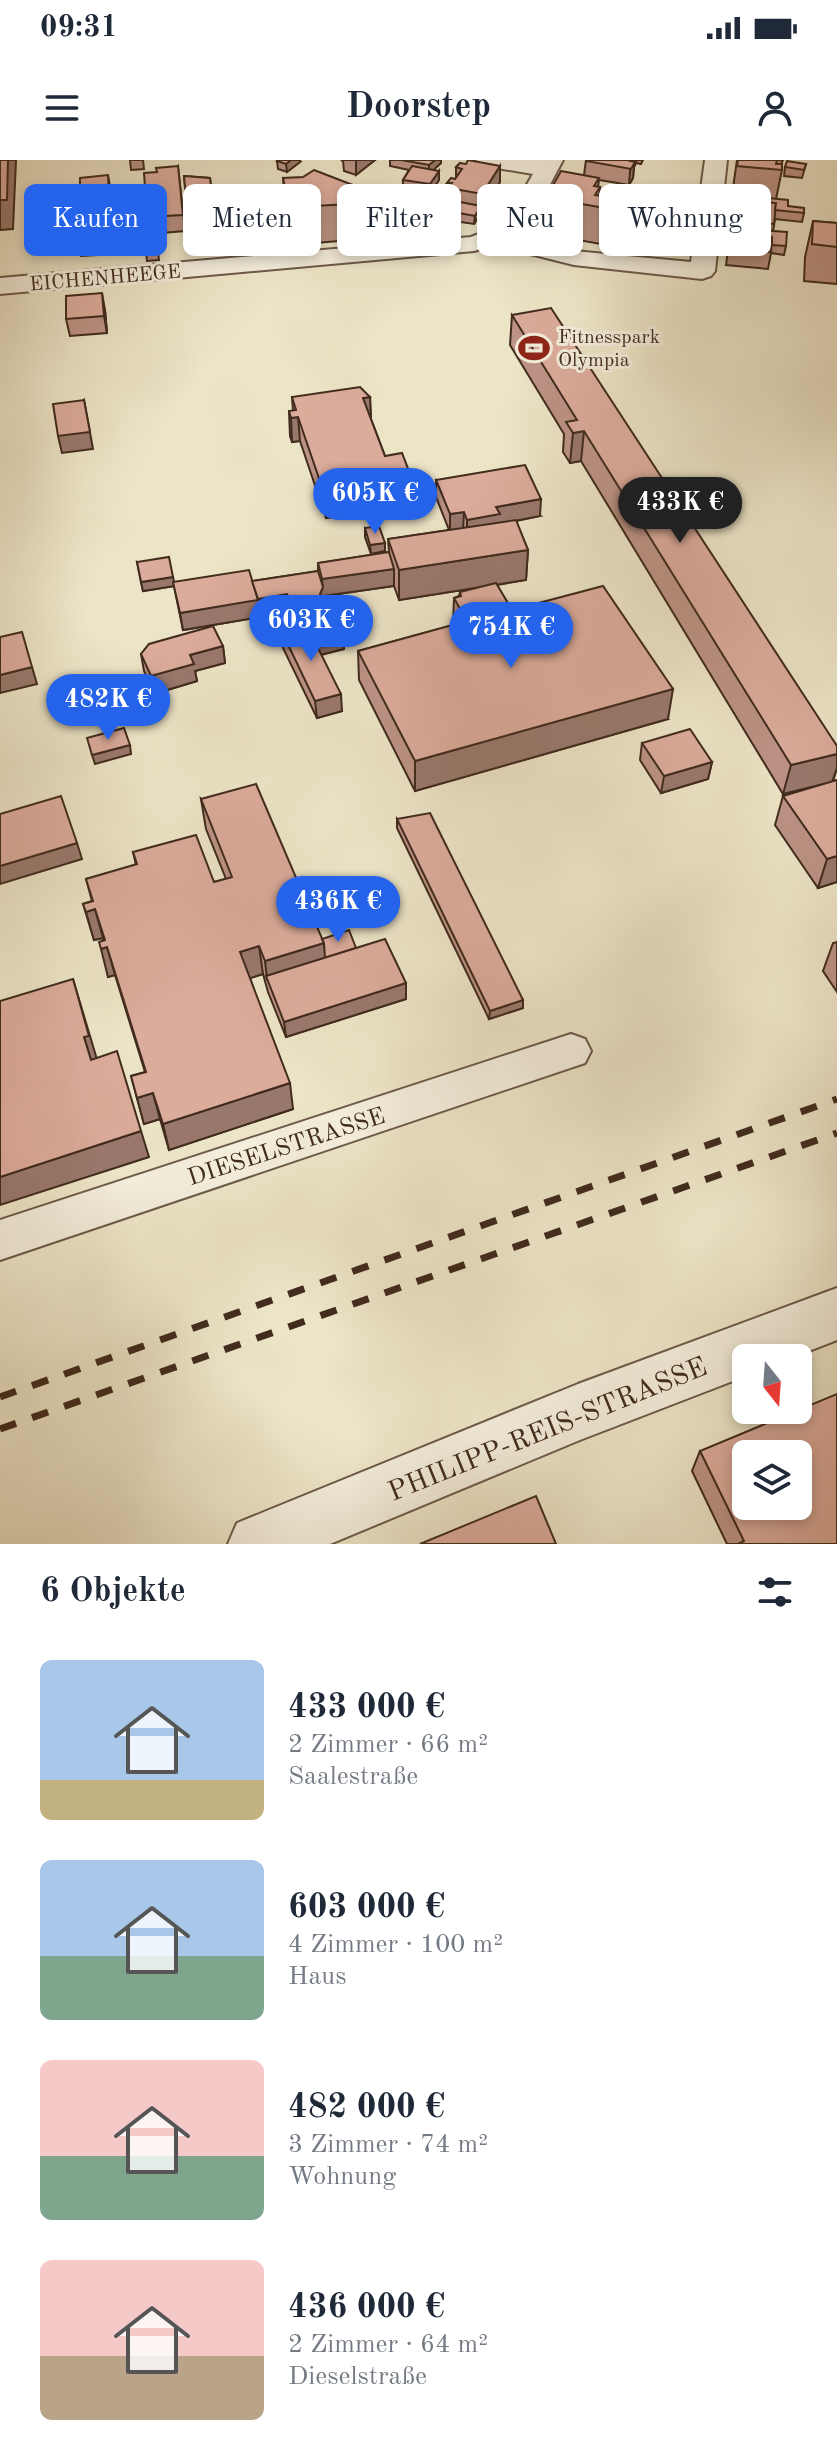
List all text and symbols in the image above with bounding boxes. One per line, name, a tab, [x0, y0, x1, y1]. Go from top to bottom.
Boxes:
text: 09:31	[40, 13, 118, 43]
icon: menu	[40, 86, 84, 130]
icon: person	[753, 86, 797, 130]
text: Doorstep	[346, 90, 491, 126]
chip: Kaufen	[24, 184, 167, 256]
chip: Mieten	[183, 184, 321, 256]
chip: Filter	[337, 184, 461, 256]
chip: Neu	[477, 184, 583, 256]
chip: Wohnung	[599, 184, 771, 256]
street label: EICHENHEEGE	[29, 262, 182, 296]
place label: Fitnesspark Olympia	[558, 328, 660, 371]
sports icon: Fitnesspark Olympia	[517, 331, 551, 365]
pin: 605K €	[310, 468, 440, 536]
pin: 433K €	[615, 477, 745, 545]
text: 605K €	[331, 481, 419, 507]
text: 433K €	[636, 490, 724, 516]
pin: 603K €	[246, 595, 376, 663]
pin: 754K €	[446, 602, 576, 670]
text: 603K €	[267, 608, 355, 634]
text: 754K €	[467, 615, 555, 641]
pin: 482K €	[43, 674, 173, 742]
text: 482K €	[64, 687, 152, 713]
pin: 436K €	[273, 876, 403, 944]
text: 436K €	[294, 889, 382, 915]
street label: DIESELSTRASSE	[185, 1105, 388, 1191]
north arrow	[732, 1344, 812, 1424]
map controls	[732, 1344, 812, 1520]
street label: PHILIPP-REIS-STRASSE	[385, 1354, 712, 1508]
button: layers	[732, 1440, 812, 1520]
icon: filters	[753, 1570, 797, 1614]
text: 6 Objekte	[40, 1575, 186, 1609]
text: 433 000 €	[288, 1691, 445, 1725]
icon: home	[104, 1692, 200, 1788]
text: 2 Zimmer · 66 m²	[288, 1732, 488, 1758]
text: Saalestraße	[288, 1764, 418, 1790]
text: 603 000 €	[288, 1891, 445, 1925]
icon: home	[104, 1892, 200, 1988]
text: 4 Zimmer · 100 m²	[288, 1932, 503, 1958]
text: Haus	[288, 1964, 347, 1990]
text: 482 000 €	[288, 2091, 445, 2125]
icon: home	[104, 2092, 200, 2188]
text: 3 Zimmer · 74 m²	[288, 2132, 488, 2158]
text: Wohnung	[288, 2164, 396, 2190]
text: 436 000 €	[288, 2291, 445, 2325]
icon: home	[104, 2292, 200, 2388]
text: 2 Zimmer · 64 m²	[288, 2332, 488, 2358]
text: Dieselstraße	[288, 2364, 427, 2390]

